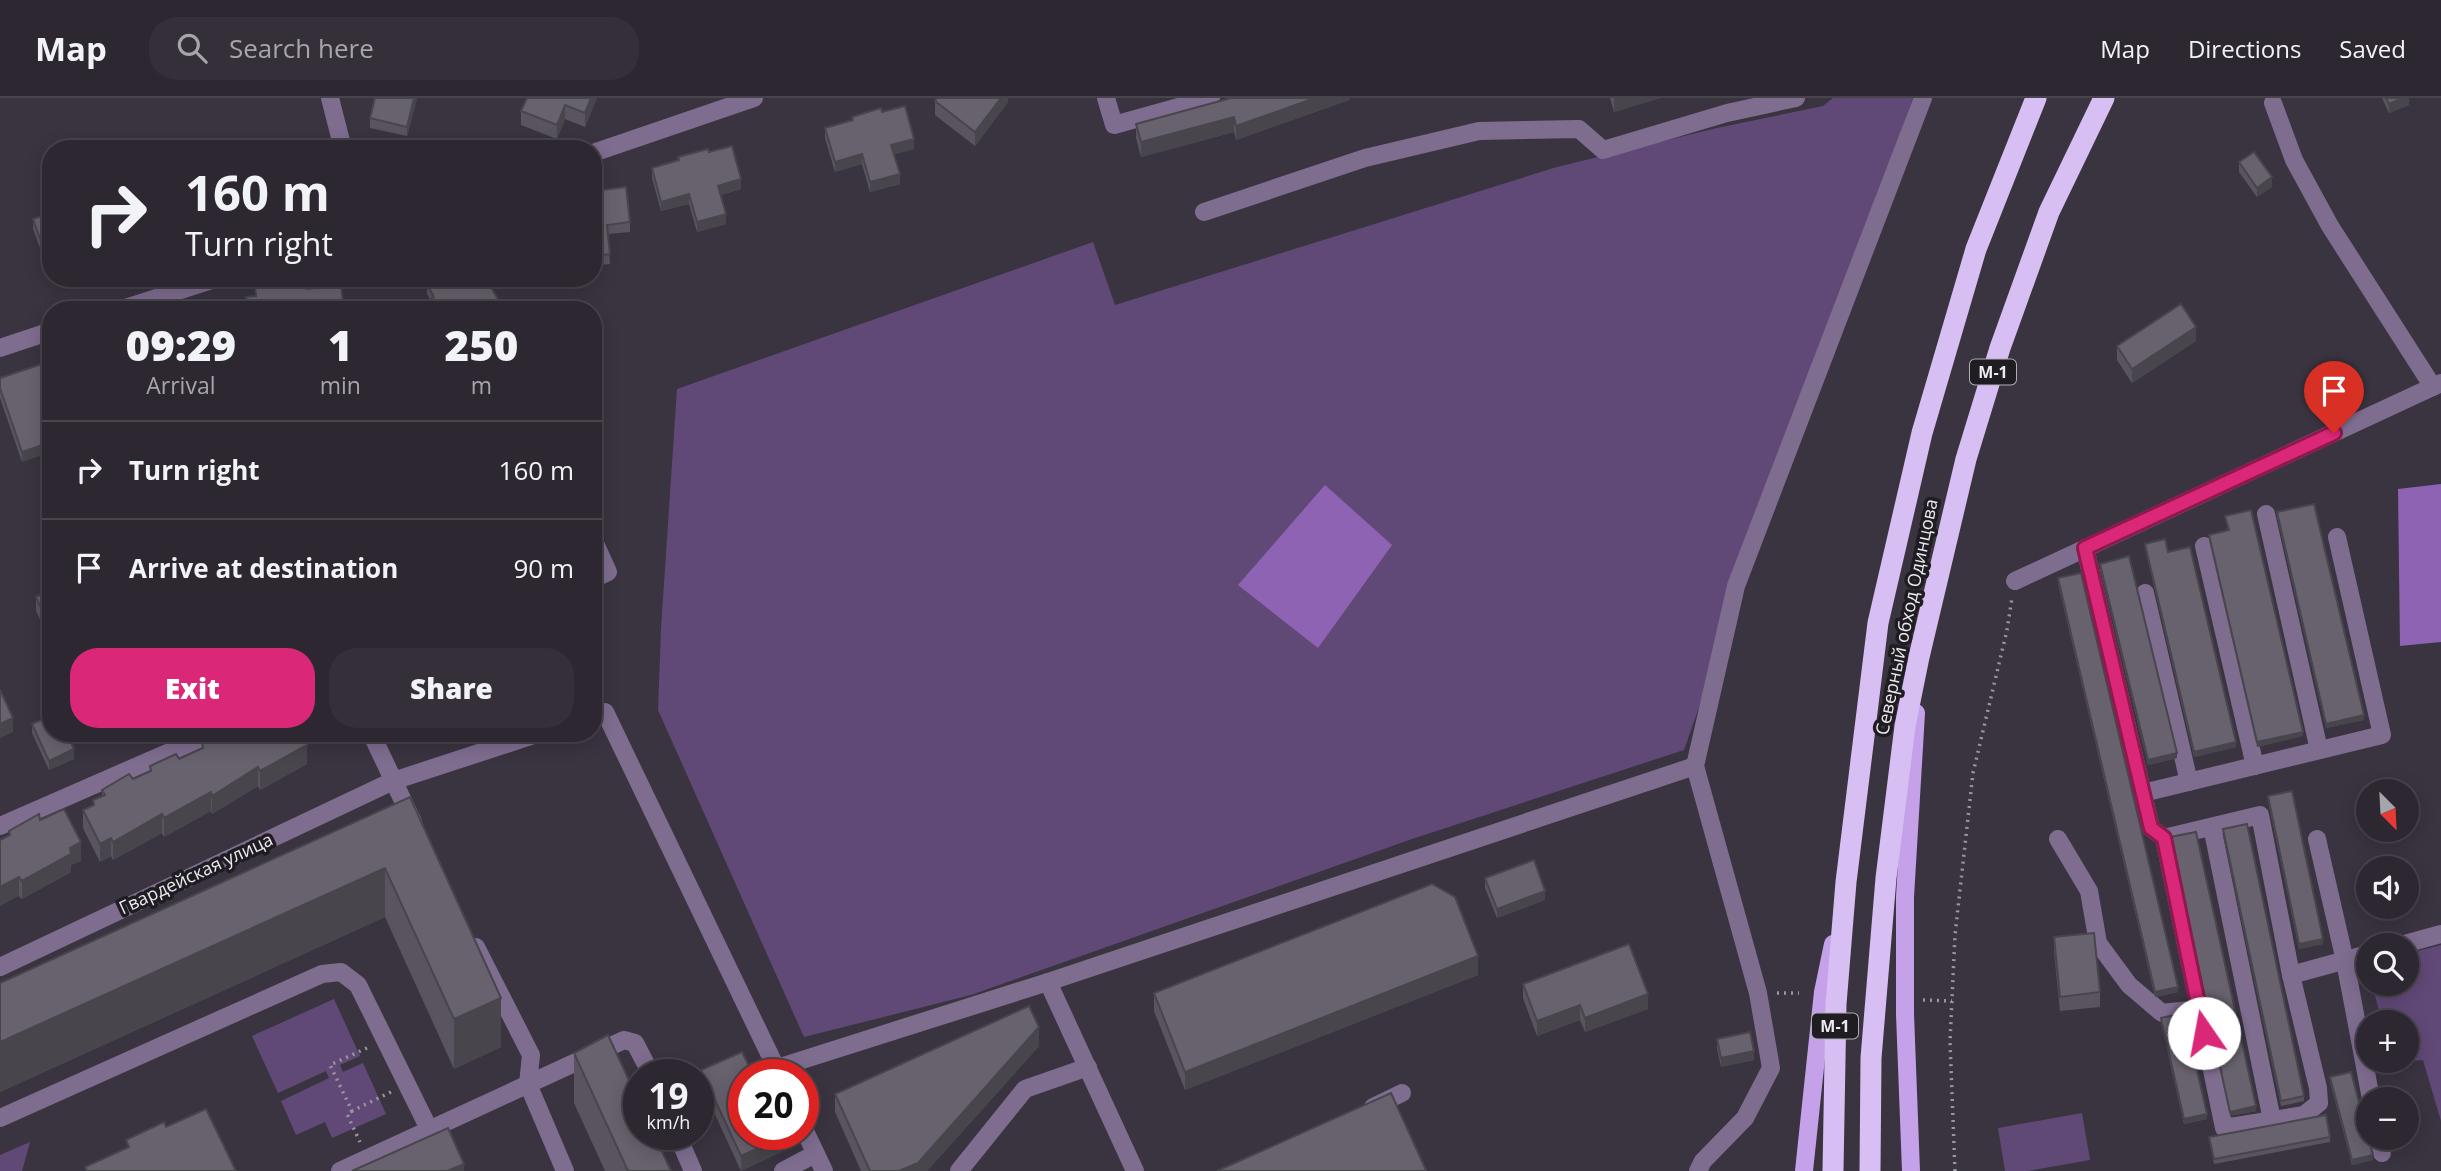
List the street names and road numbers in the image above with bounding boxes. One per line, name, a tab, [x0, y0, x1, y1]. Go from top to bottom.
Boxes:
road number: М-1	[1970, 360, 2016, 384]
street label: Северный обход Одинцова	[1869, 497, 1943, 737]
street label: Гвардейская улица	[115, 827, 276, 919]
road number: М-1	[1812, 1014, 1858, 1038]

